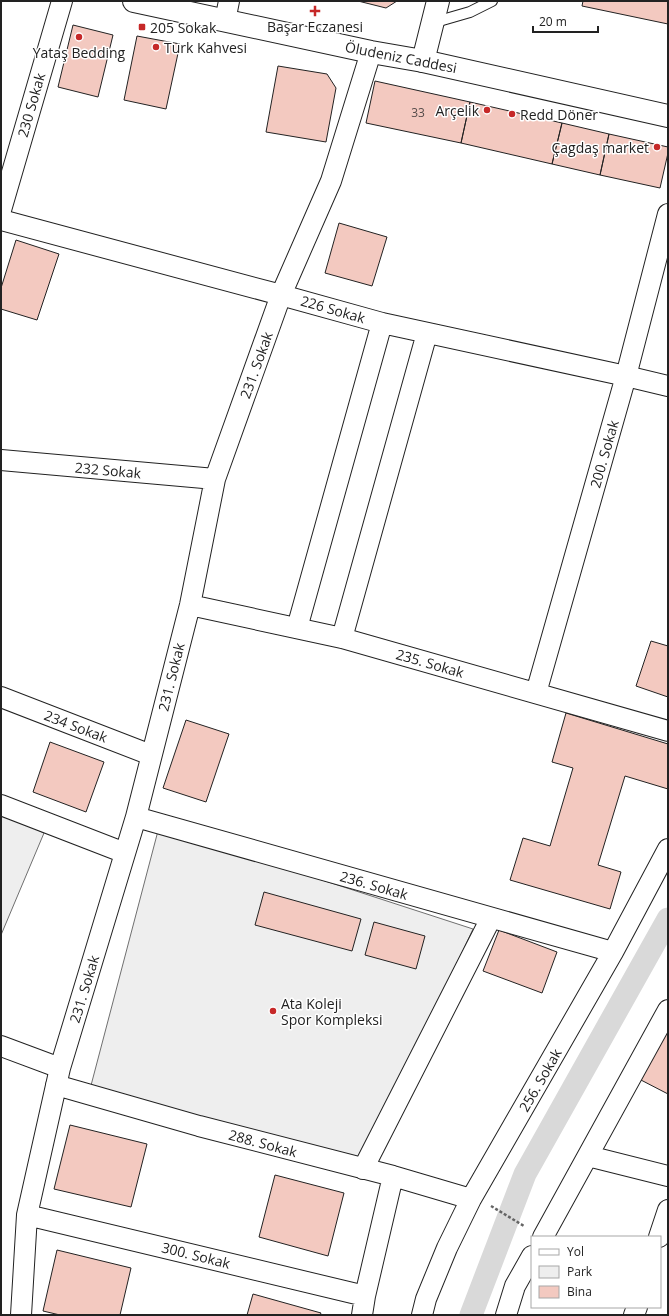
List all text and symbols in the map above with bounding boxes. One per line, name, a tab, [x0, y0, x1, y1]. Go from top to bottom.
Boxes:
marker: Başar Eczanesi	[310, 6, 320, 16]
scale bar	[533, 8, 598, 34]
text: 20 m	[539, 13, 567, 30]
place label: Başar Eczanesi	[267, 17, 363, 36]
place label: 205 Sokak	[150, 18, 217, 37]
marker: 205 Sokak	[137, 22, 147, 32]
marker: Yataş Bedding	[74, 32, 84, 42]
street label: Öludeniz Caddesi	[343, 37, 459, 77]
place label: Turk Kahvesi	[164, 38, 247, 57]
marker: Turk Kahvesi	[151, 42, 161, 52]
place label: Yataş Bedding	[33, 43, 126, 62]
street label: 230 Sokak	[13, 70, 49, 139]
place label: Arçelik	[435, 101, 480, 120]
house number: 33	[411, 104, 425, 121]
marker: Arçelik	[482, 105, 492, 115]
place label: Redd Döner	[520, 105, 598, 124]
marker: Redd Döner	[507, 109, 517, 119]
place label: Çagdaş market	[551, 138, 649, 157]
marker: Çagdaş market	[652, 142, 662, 152]
street label: 226 Sokak	[299, 291, 368, 327]
street label: 231. Sokak	[235, 328, 277, 401]
street label: 200. Sokak	[585, 417, 623, 490]
street label: 232 Sokak	[74, 458, 142, 482]
street label: 231. Sokak	[153, 640, 189, 713]
street label: 235. Sokak	[394, 644, 467, 682]
street label: 234 Sokak	[42, 705, 111, 747]
street label: 236. Sokak	[338, 866, 411, 904]
street label: 231. Sokak	[65, 952, 103, 1025]
place label: Ata Koleji Spor Kompleksi	[281, 994, 383, 1029]
marker: Ata Koleji Spor Kompleksi	[268, 1006, 278, 1016]
street label: 256. Sokak	[514, 1044, 566, 1115]
street label: 288. Sokak	[227, 1125, 300, 1161]
legend	[531, 1236, 661, 1308]
street label: 300. Sokak	[160, 1237, 233, 1273]
text: Yol	[567, 1243, 584, 1260]
text: Park	[567, 1263, 593, 1280]
text: Bina	[567, 1283, 592, 1300]

